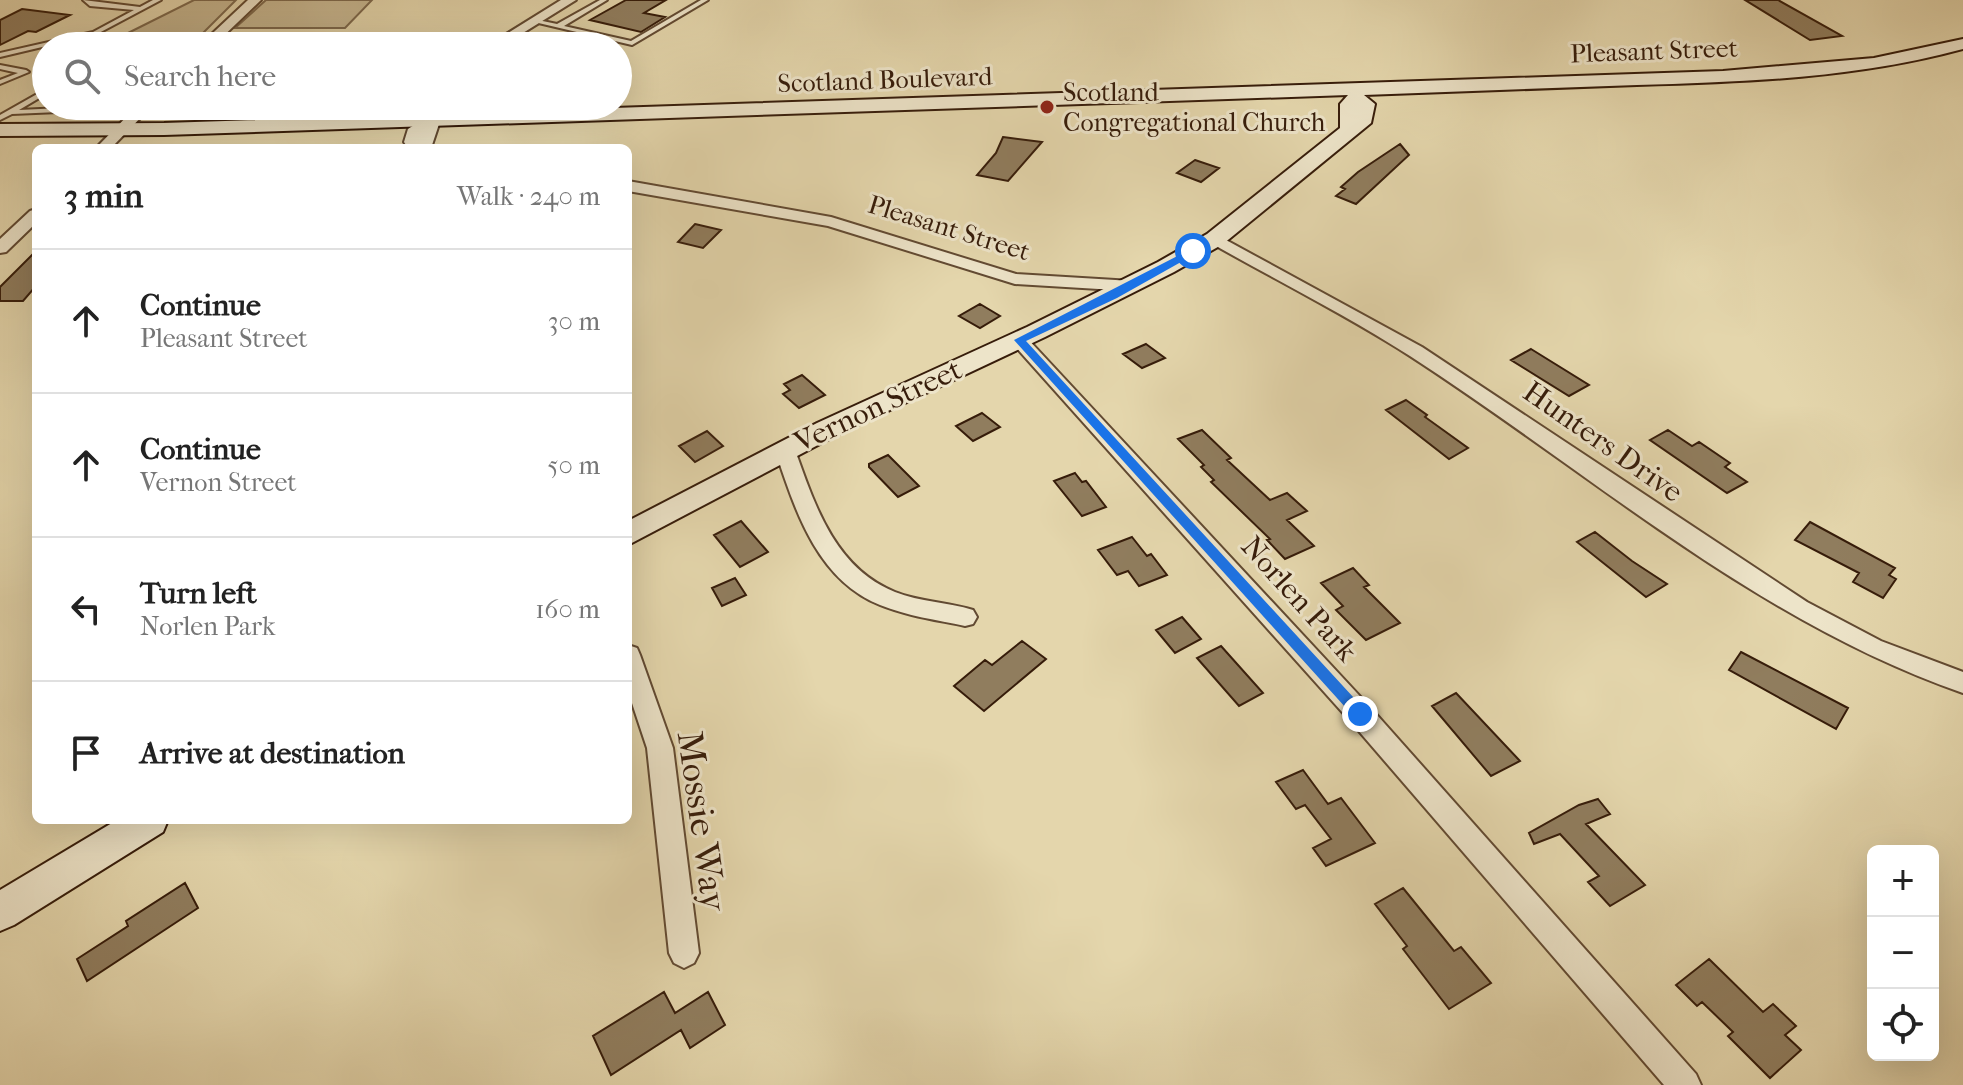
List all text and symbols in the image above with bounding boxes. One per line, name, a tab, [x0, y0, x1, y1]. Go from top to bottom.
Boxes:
search box	[32, 32, 632, 120]
street label: Pleasant Street	[1570, 33, 1739, 69]
icon: search	[60, 54, 104, 98]
text: Search here	[124, 59, 276, 94]
street label: Scotland Boulevard	[777, 61, 994, 99]
place label: Scotland Congregational Church	[1063, 77, 1326, 138]
marker: Scotland Congregational Church	[1038, 98, 1056, 116]
text: 3 min	[64, 176, 143, 216]
text: Walk · 240 m	[457, 181, 600, 212]
street label: Pleasant Street	[864, 189, 1034, 268]
route start	[1175, 233, 1211, 269]
text: Continue	[140, 288, 261, 323]
icon: ahead	[64, 299, 108, 343]
text: 30 m	[548, 306, 600, 337]
text: Pleasant Street	[140, 323, 308, 354]
street label: Vernon Street	[788, 352, 968, 460]
street label: Hunters Drive	[1516, 374, 1690, 510]
text: Continue	[140, 432, 261, 467]
icon: ahead	[64, 443, 108, 487]
text: 50 m	[547, 450, 600, 481]
text: Vernon Street	[140, 467, 297, 498]
street label: Norlen Park	[1234, 529, 1365, 669]
text: Turn left	[140, 576, 257, 611]
icon: left	[64, 587, 108, 631]
text: 160 m	[535, 594, 600, 625]
text: Norlen Park	[140, 611, 275, 642]
route end	[1342, 696, 1378, 732]
street label: Mossie Way	[669, 728, 736, 916]
icon: arrive	[64, 731, 108, 775]
text: Arrive at destination	[140, 736, 405, 771]
map controls	[1867, 845, 1939, 1061]
button: +	[1867, 845, 1939, 917]
button: −	[1867, 917, 1939, 989]
button: locate	[1867, 989, 1939, 1061]

